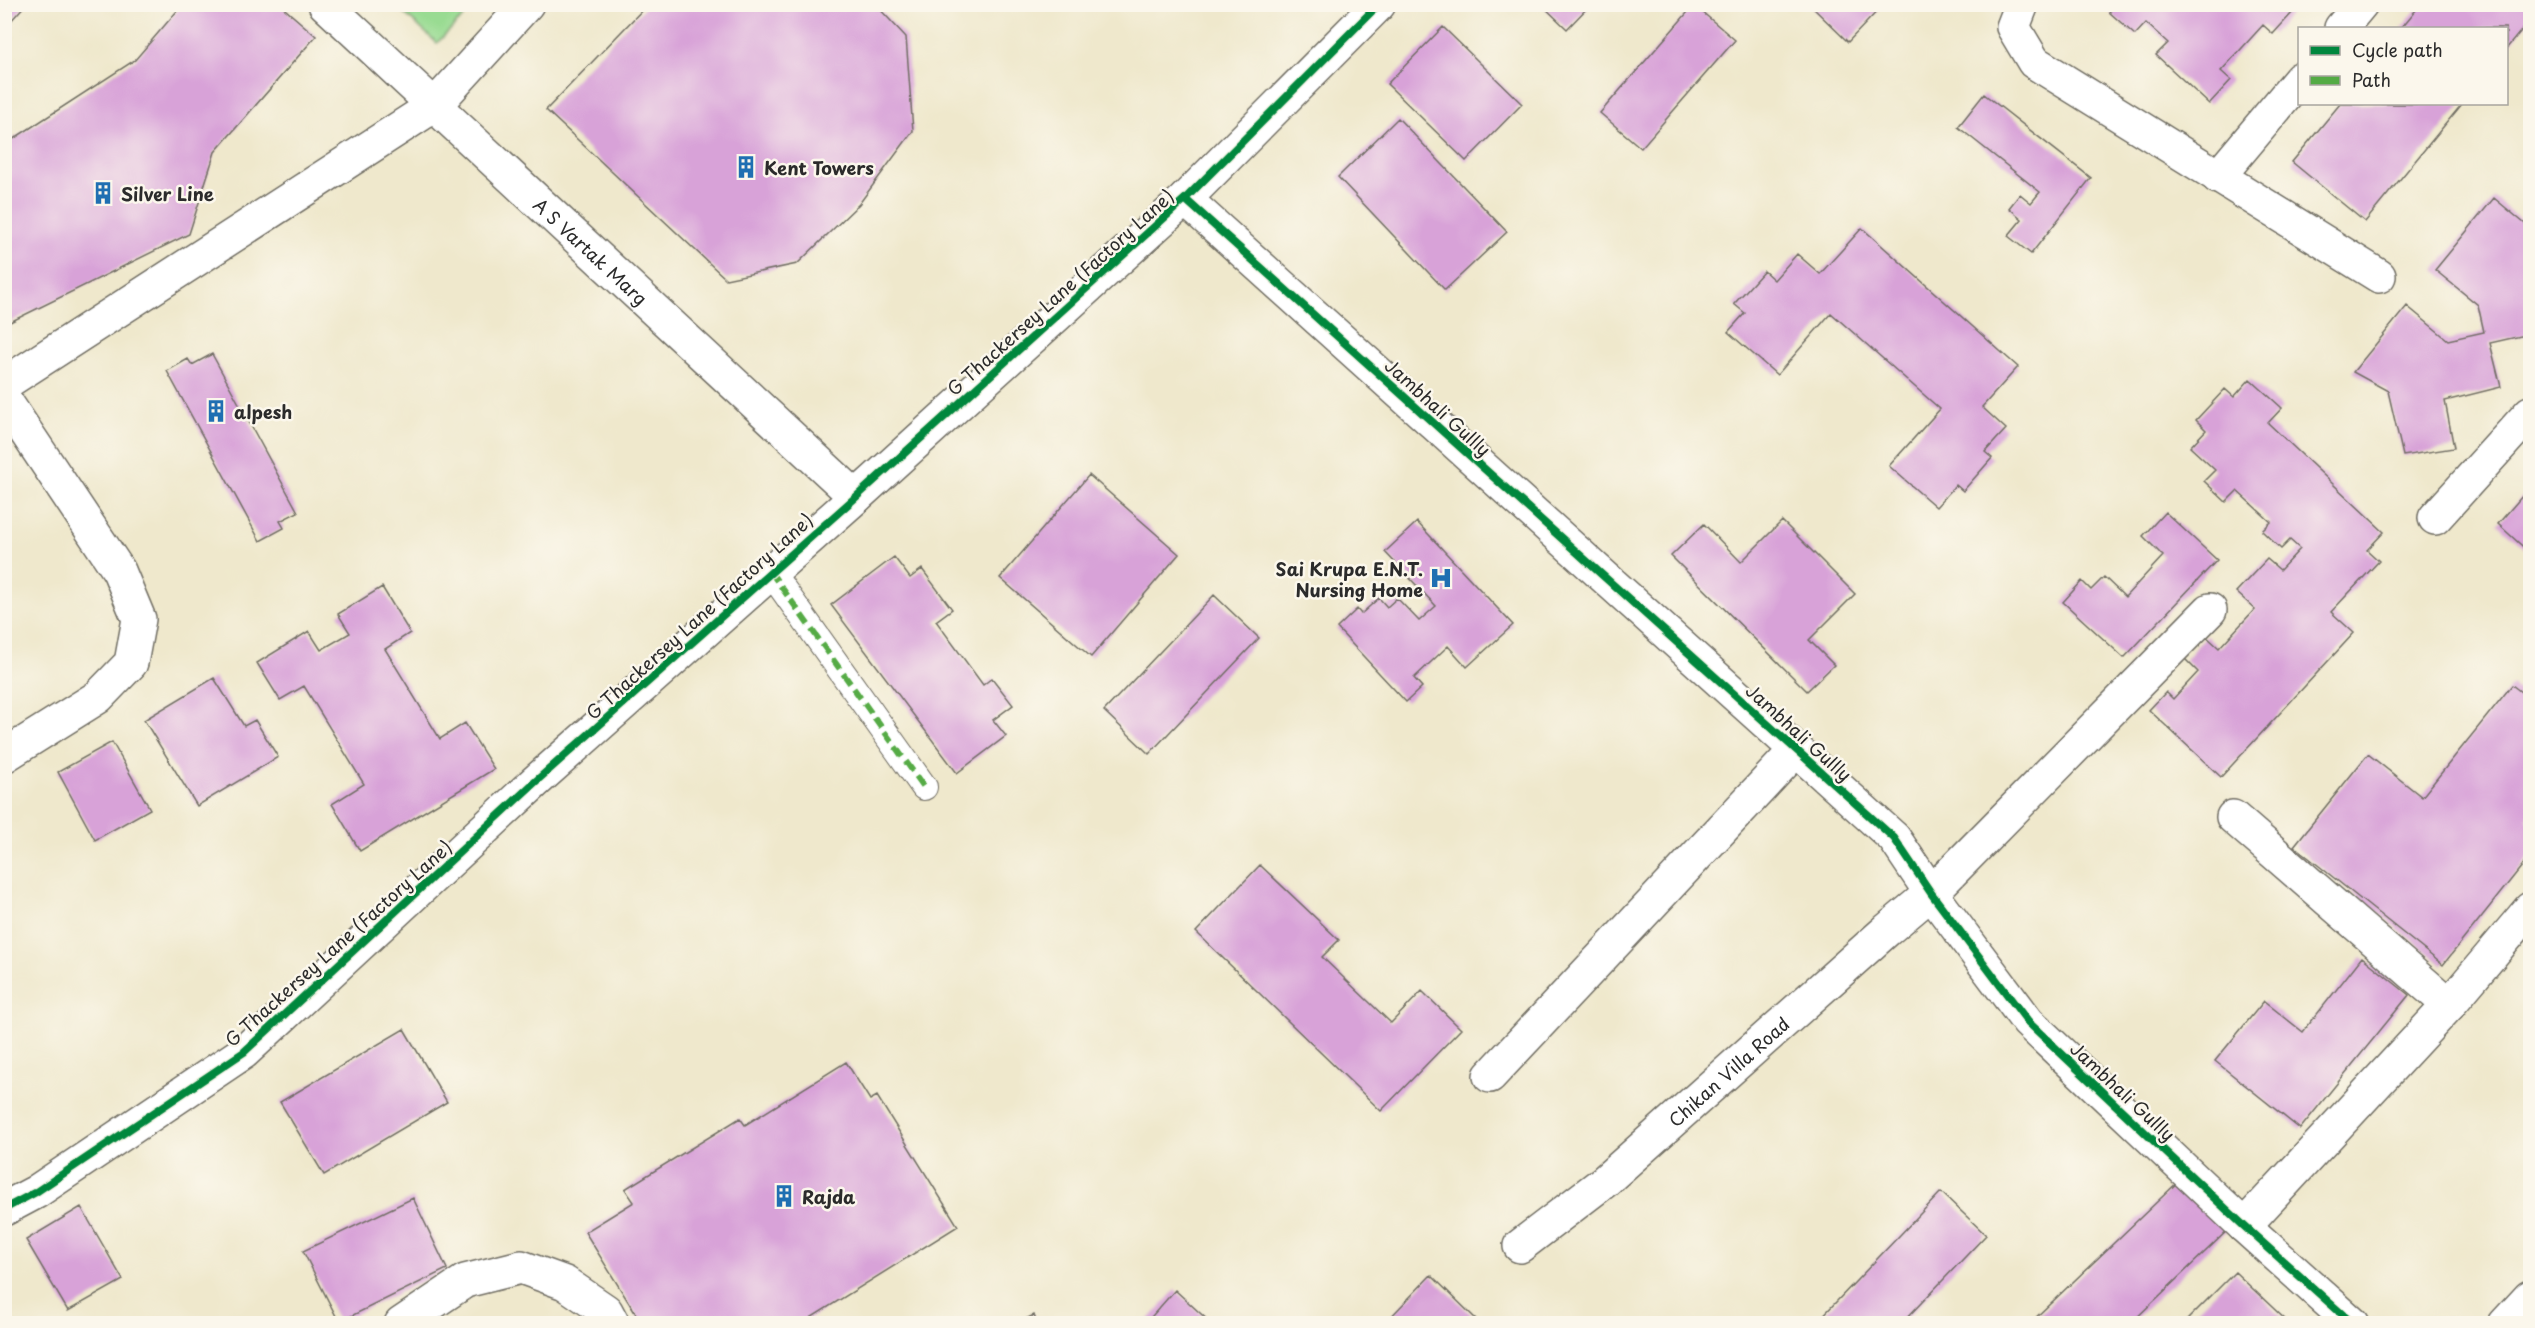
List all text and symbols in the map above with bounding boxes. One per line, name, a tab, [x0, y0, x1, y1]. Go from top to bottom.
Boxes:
legend	[2298, 27, 2508, 105]
text: Cycle path	[2352, 36, 2443, 63]
text: Path	[2352, 66, 2391, 93]
building icon: Kent Towers	[733, 154, 759, 180]
place label: Kent Towers	[764, 154, 874, 181]
building icon: Silver Line	[90, 180, 116, 206]
place label: Silver Line	[121, 180, 214, 207]
street label: G Thackersey Lane (Factory Lane)	[940, 182, 1180, 402]
street label: A S Vartak Marg	[528, 191, 654, 311]
street label: Jambhali Gullly	[1379, 352, 1497, 462]
building icon: alpesh	[203, 398, 229, 424]
place label: alpesh	[234, 398, 292, 425]
street label: G Thackersey Lane (Factory Lane)	[579, 506, 819, 726]
place label: Sai Krupa E.N.T. Nursing Home	[1276, 555, 1423, 603]
hospital icon: Sai Krupa E.N.T. Nursing Home	[1428, 565, 1454, 591]
street label: Jambhali Gullly	[1740, 677, 1858, 787]
street label: G Thackersey Lane (Factory Lane)	[218, 833, 458, 1053]
street label: Chikan Villa Road	[1662, 1010, 1795, 1133]
street label: Jambhali Gullly	[2064, 1035, 2182, 1147]
building icon: Rajda	[771, 1183, 797, 1209]
place label: Rajda	[802, 1183, 856, 1210]

